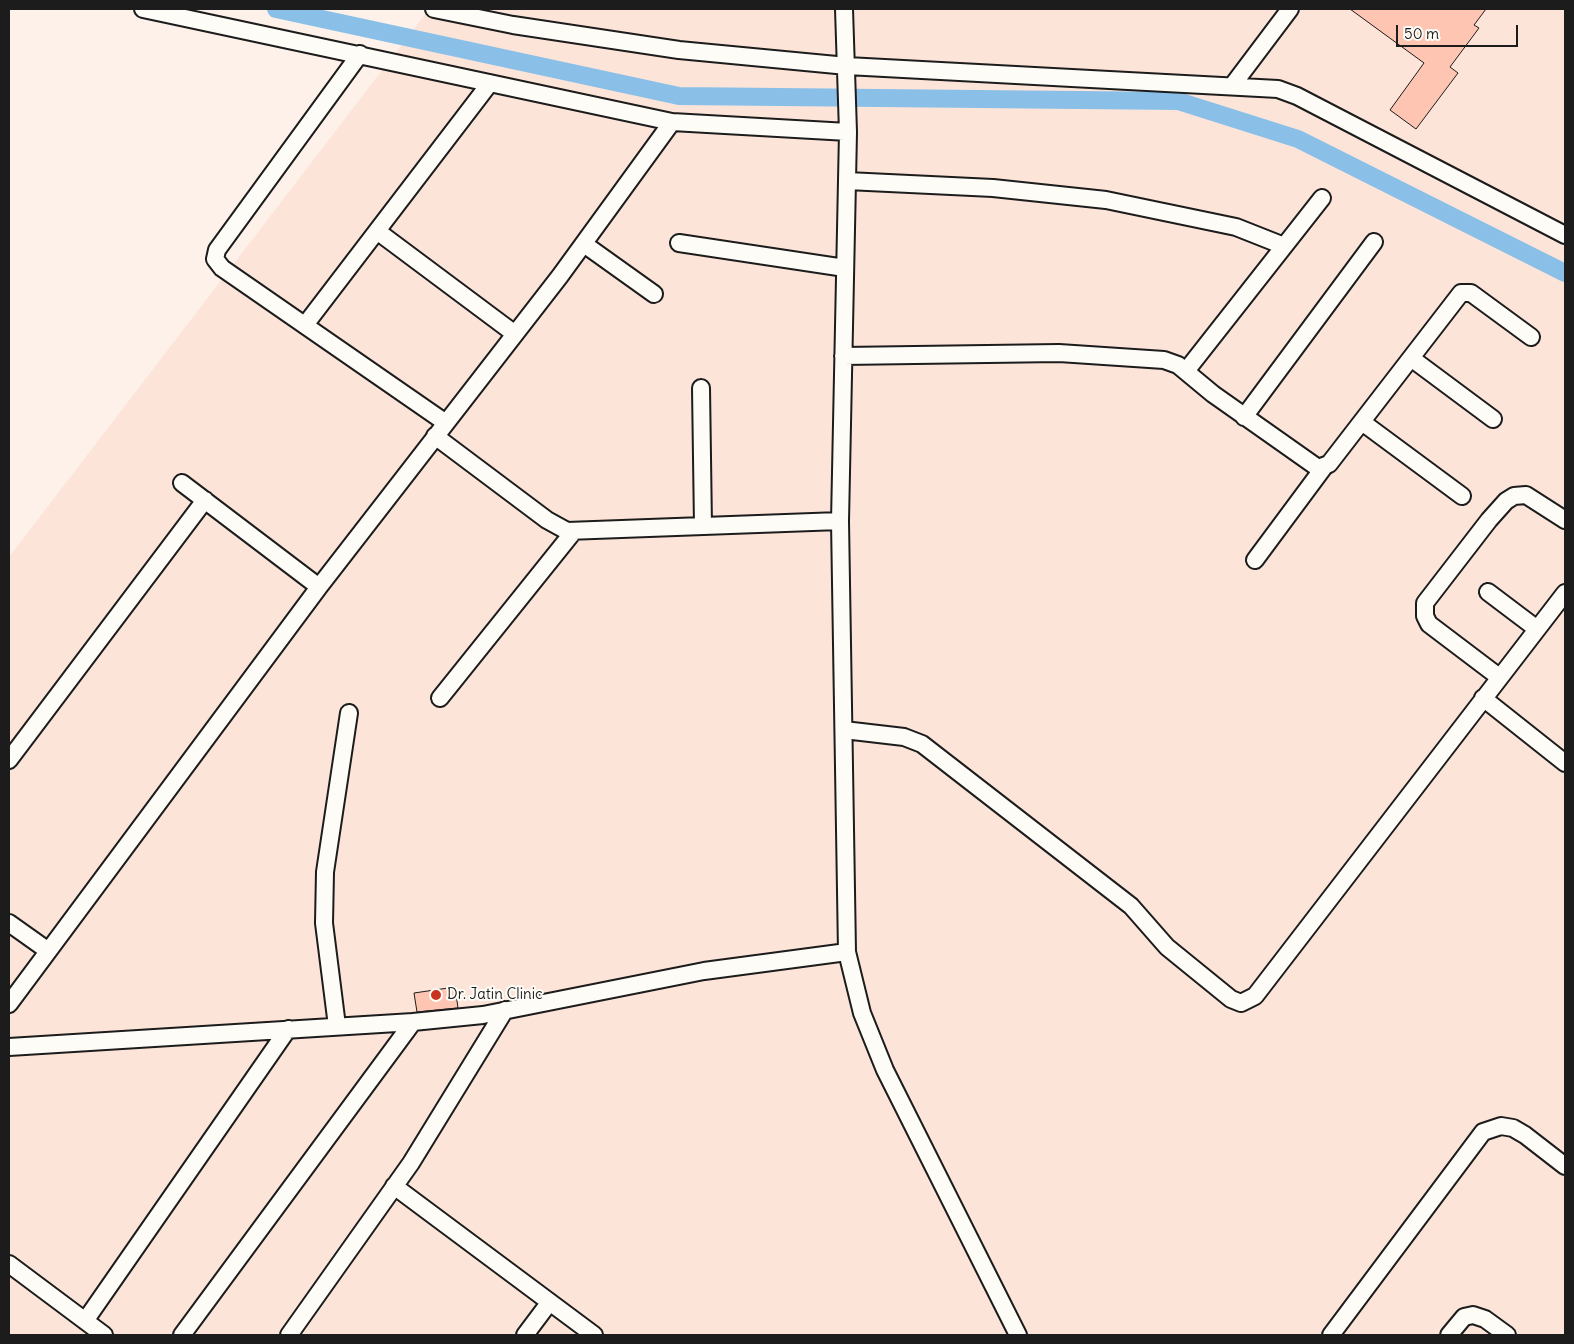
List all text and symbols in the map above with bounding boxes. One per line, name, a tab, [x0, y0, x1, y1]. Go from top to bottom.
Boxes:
scale bar	[1399, 15, 1522, 47]
text: 50 m	[1404, 24, 1439, 43]
place label: Dr. Jatin Clinic	[447, 986, 543, 1004]
marker: Dr. Jatin Clinic	[429, 988, 443, 1002]

